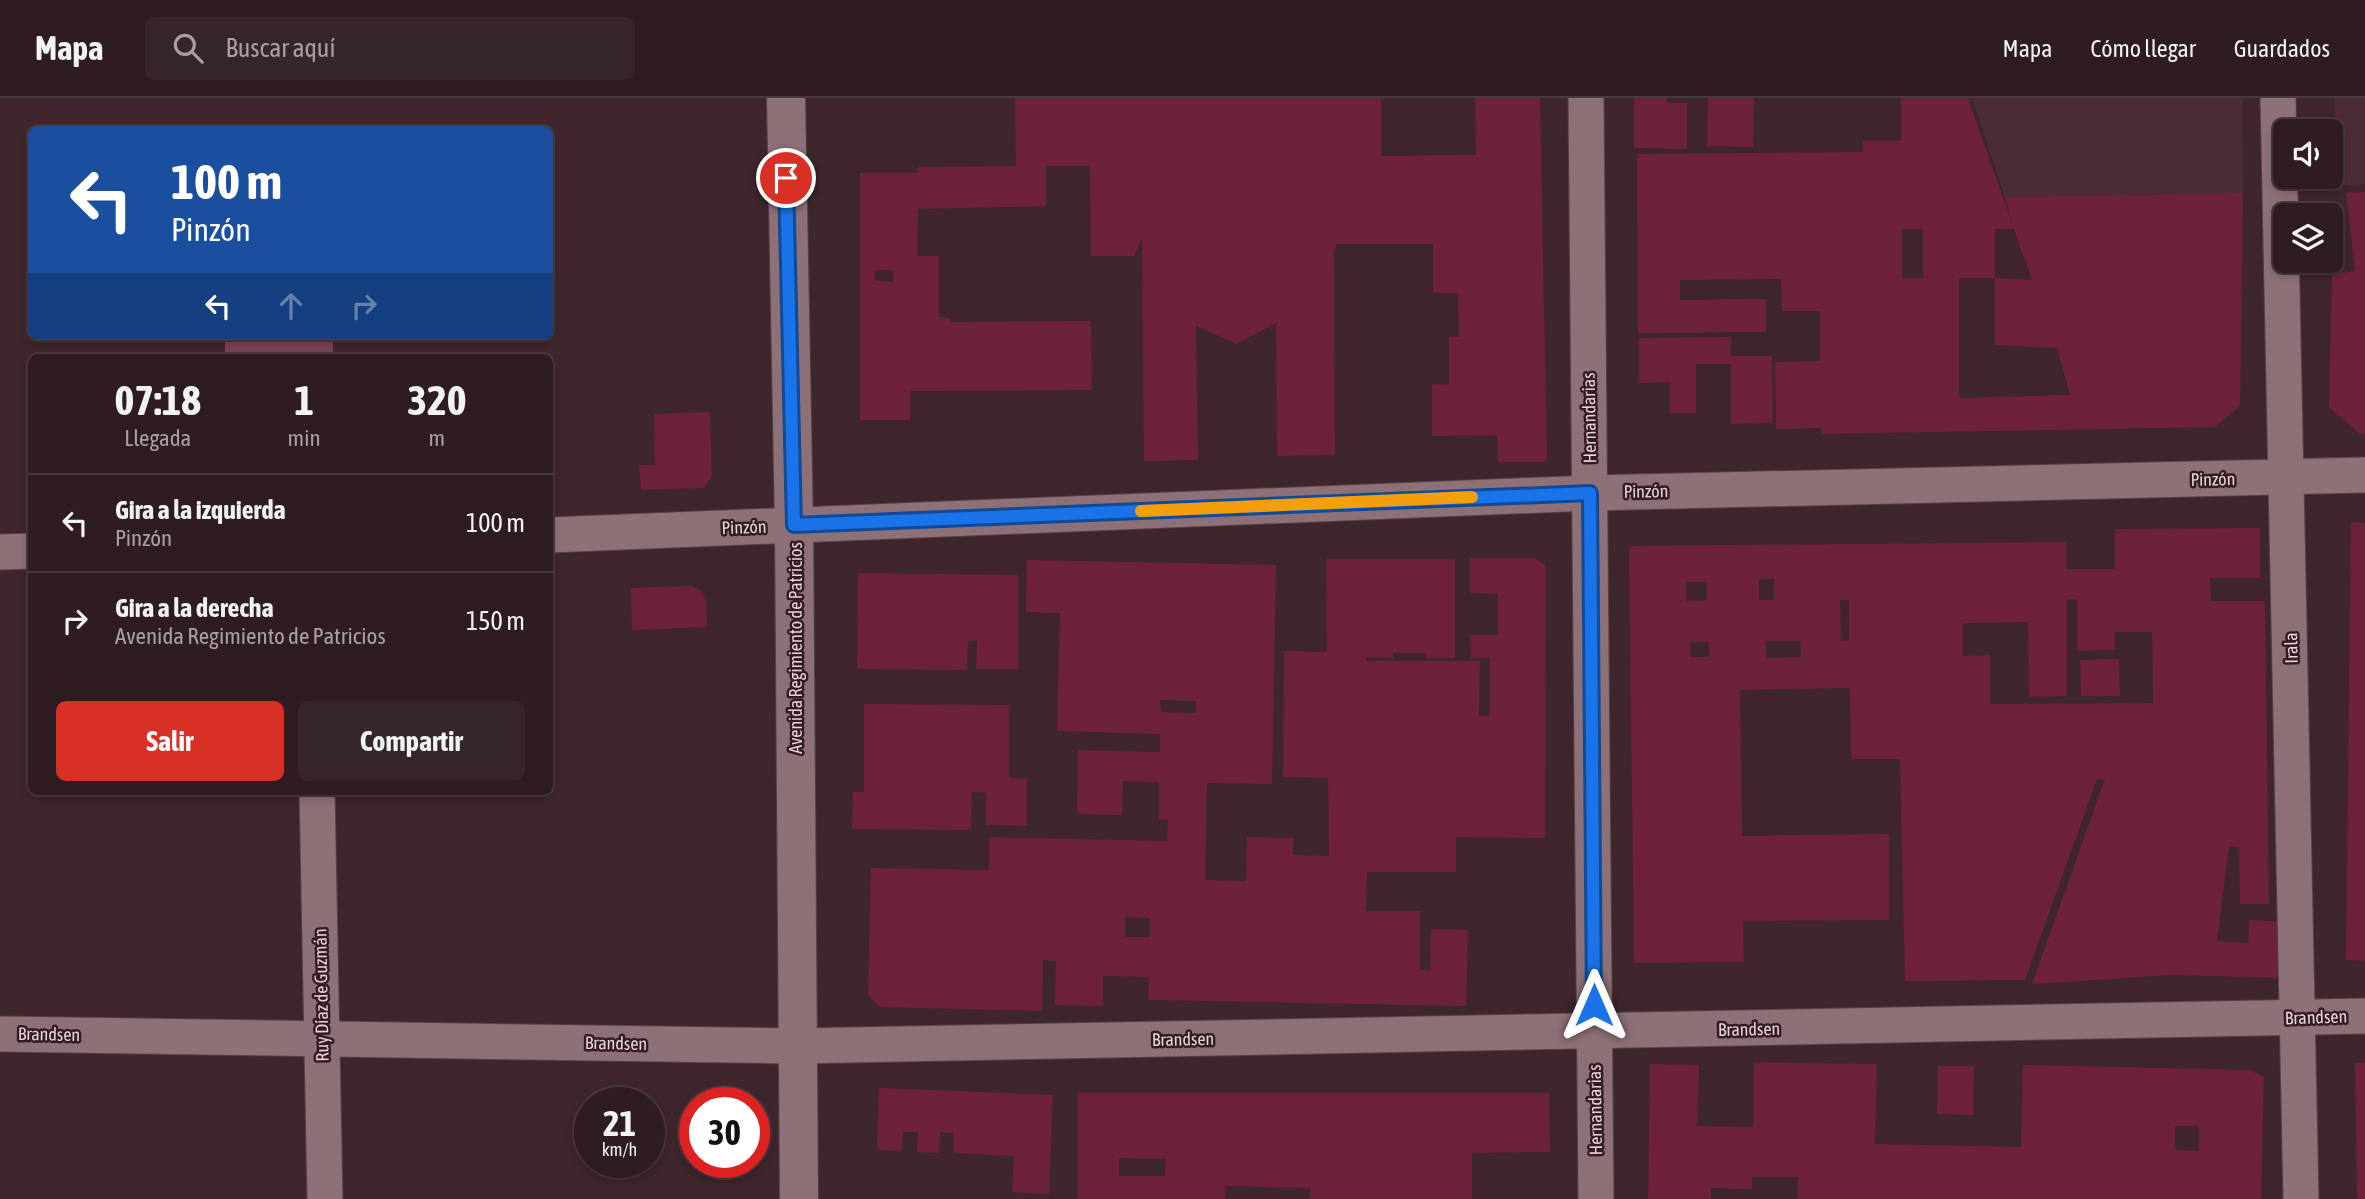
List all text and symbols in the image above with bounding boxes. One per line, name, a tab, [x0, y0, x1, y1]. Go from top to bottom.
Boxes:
search box	[145, 17, 635, 80]
text: Mapa	[35, 29, 103, 67]
icon: search	[169, 29, 207, 67]
text: Buscar aquí	[225, 33, 335, 63]
text: Mapa	[2003, 35, 2052, 62]
text: Cómo llegar	[2090, 35, 2196, 62]
text: Guardados	[2234, 35, 2330, 62]
map controls	[2273, 119, 2343, 273]
button: sound	[2273, 119, 2343, 189]
pin	[756, 148, 816, 208]
text: 100 m	[171, 153, 282, 209]
icon: left	[56, 154, 147, 245]
icon: arrive	[767, 159, 805, 197]
button: layers	[2273, 203, 2343, 273]
text: Pinzón	[171, 211, 251, 248]
icon: left	[199, 287, 237, 325]
icon: ahead	[272, 287, 310, 325]
icon: right	[345, 287, 383, 325]
street label: Hernandarias	[1578, 372, 1600, 464]
text: 07:18	[115, 376, 201, 424]
text: 1	[294, 376, 314, 424]
text: 320	[407, 376, 466, 424]
text: Llegada	[124, 425, 191, 451]
text: min	[288, 425, 321, 451]
text: m	[429, 425, 445, 451]
street label: Pinzón	[2190, 468, 2236, 490]
street label: Pinzón	[1623, 480, 1669, 502]
text: Gira a la izquierda	[115, 495, 286, 525]
icon: left	[56, 504, 94, 542]
text: 100 m	[466, 508, 525, 538]
street label: Pinzón	[721, 516, 767, 538]
text: Pinzón	[115, 525, 172, 551]
street label: Avenida Regimiento de Patricios	[785, 542, 806, 754]
text: Gira a la derecha	[115, 593, 274, 623]
icon: right	[56, 602, 94, 640]
text: 150 m	[466, 606, 525, 636]
text: Avenida Regimiento de Patricios	[115, 623, 386, 649]
street label: Irala	[2280, 632, 2302, 664]
button: Salir	[56, 701, 284, 781]
button: Compartir	[298, 701, 525, 781]
street label: Ruy Díaz de Guzmán	[309, 928, 333, 1062]
position arrow	[1557, 968, 1631, 1042]
street label: Brandsen	[2284, 1005, 2348, 1029]
street label: Brandsen	[1718, 1018, 1780, 1040]
street label: Brandsen	[18, 1023, 80, 1045]
street label: Brandsen	[1152, 1028, 1214, 1050]
street label: Brandsen	[585, 1032, 647, 1054]
street label: Hernandarias	[1584, 1064, 1606, 1156]
speed limit sign: 30	[679, 1087, 770, 1178]
text: 21	[603, 1103, 636, 1143]
text: km/h	[602, 1139, 637, 1160]

